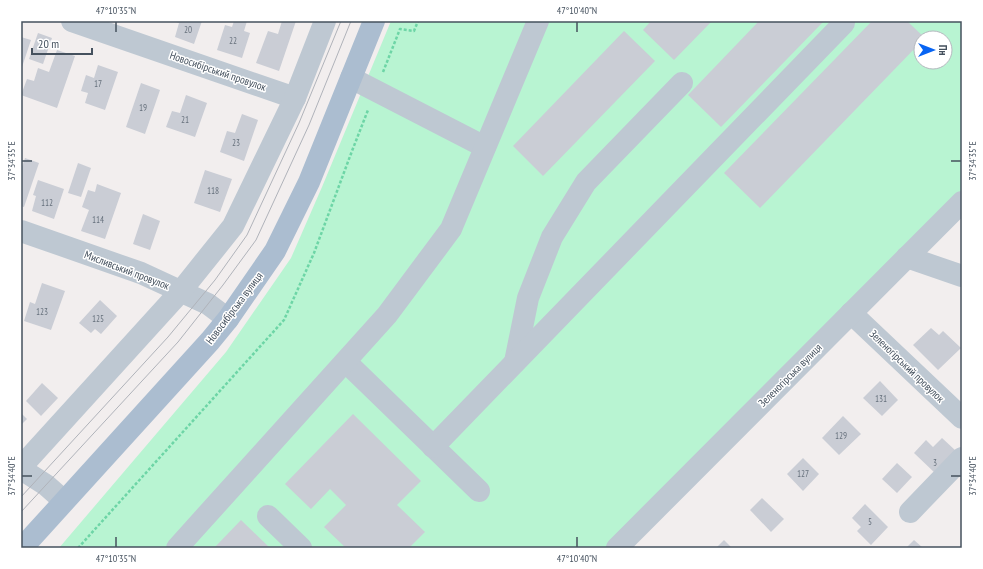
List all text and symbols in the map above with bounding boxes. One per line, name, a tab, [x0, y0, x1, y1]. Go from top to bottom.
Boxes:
text: 47°10'35"N	[96, 4, 136, 17]
text: 47°10'40"N	[557, 4, 597, 17]
house number: 20	[184, 24, 192, 35]
scale bar	[32, 30, 92, 56]
north arrow	[913, 30, 953, 70]
house number: 22	[229, 35, 237, 46]
text: 20 m	[38, 36, 59, 51]
text: Пн	[936, 45, 950, 55]
street label: Новосибірський провулок	[168, 48, 269, 94]
house number: 17	[94, 78, 102, 89]
house number: 19	[139, 102, 147, 113]
house number: 21	[181, 114, 189, 125]
house number: 23	[232, 137, 240, 148]
text: 37°34'35"E	[5, 141, 18, 181]
text: 37°34'35"E	[966, 141, 979, 181]
house number: 118	[207, 185, 219, 196]
house number: 112	[41, 197, 53, 208]
house number: 114	[92, 214, 104, 225]
street label: Мисливський провулок	[83, 247, 172, 293]
street label: Новосибірська вулиця	[202, 269, 266, 347]
house number: 123	[36, 306, 48, 317]
house number: 125	[92, 313, 104, 324]
street label: Зеленогірський провулок	[867, 327, 948, 406]
street label: Зеленогірська вулиця	[755, 340, 825, 410]
house number: 131	[875, 393, 887, 404]
house number: 129	[835, 430, 847, 441]
text: 37°34'40"E	[5, 456, 18, 496]
text: 37°34'40"E	[966, 456, 979, 496]
house number: 3	[933, 457, 937, 468]
house number: 127	[797, 468, 809, 479]
house number: 5	[868, 516, 872, 527]
text: 47°10'35"N	[96, 552, 136, 565]
text: 47°10'40"N	[557, 552, 597, 565]

